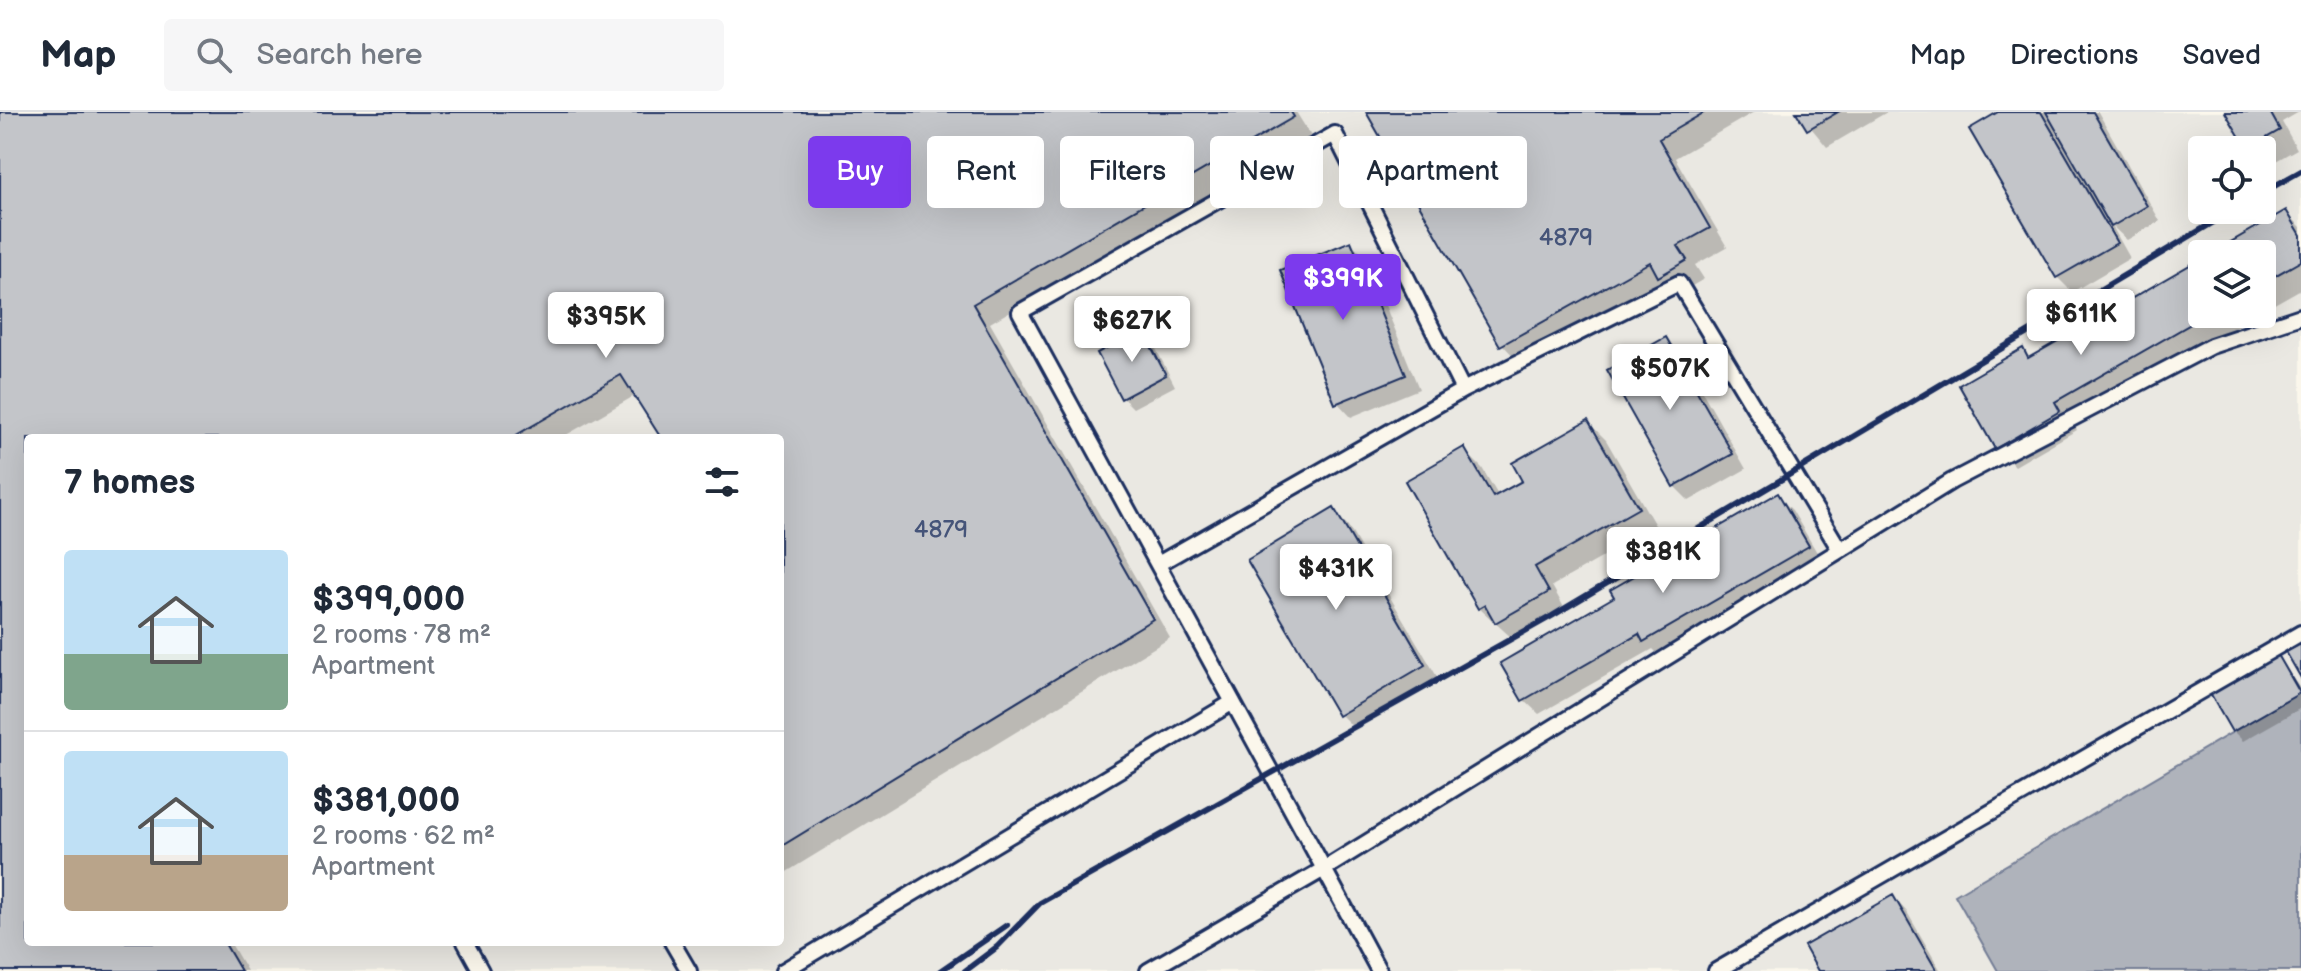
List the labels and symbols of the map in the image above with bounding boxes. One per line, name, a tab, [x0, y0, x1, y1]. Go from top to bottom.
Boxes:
house number: 4879	[1539, 223, 1593, 252]
pin: $399K	[1287, 254, 1399, 322]
pin: $611K	[2025, 289, 2137, 357]
pin: $395K	[550, 292, 662, 360]
pin: $627K	[1076, 296, 1188, 364]
pin: $507K	[1614, 344, 1726, 412]
house number: 4879	[914, 515, 968, 544]
pin: $381K	[1607, 527, 1719, 595]
pin: $431K	[1280, 544, 1392, 612]

